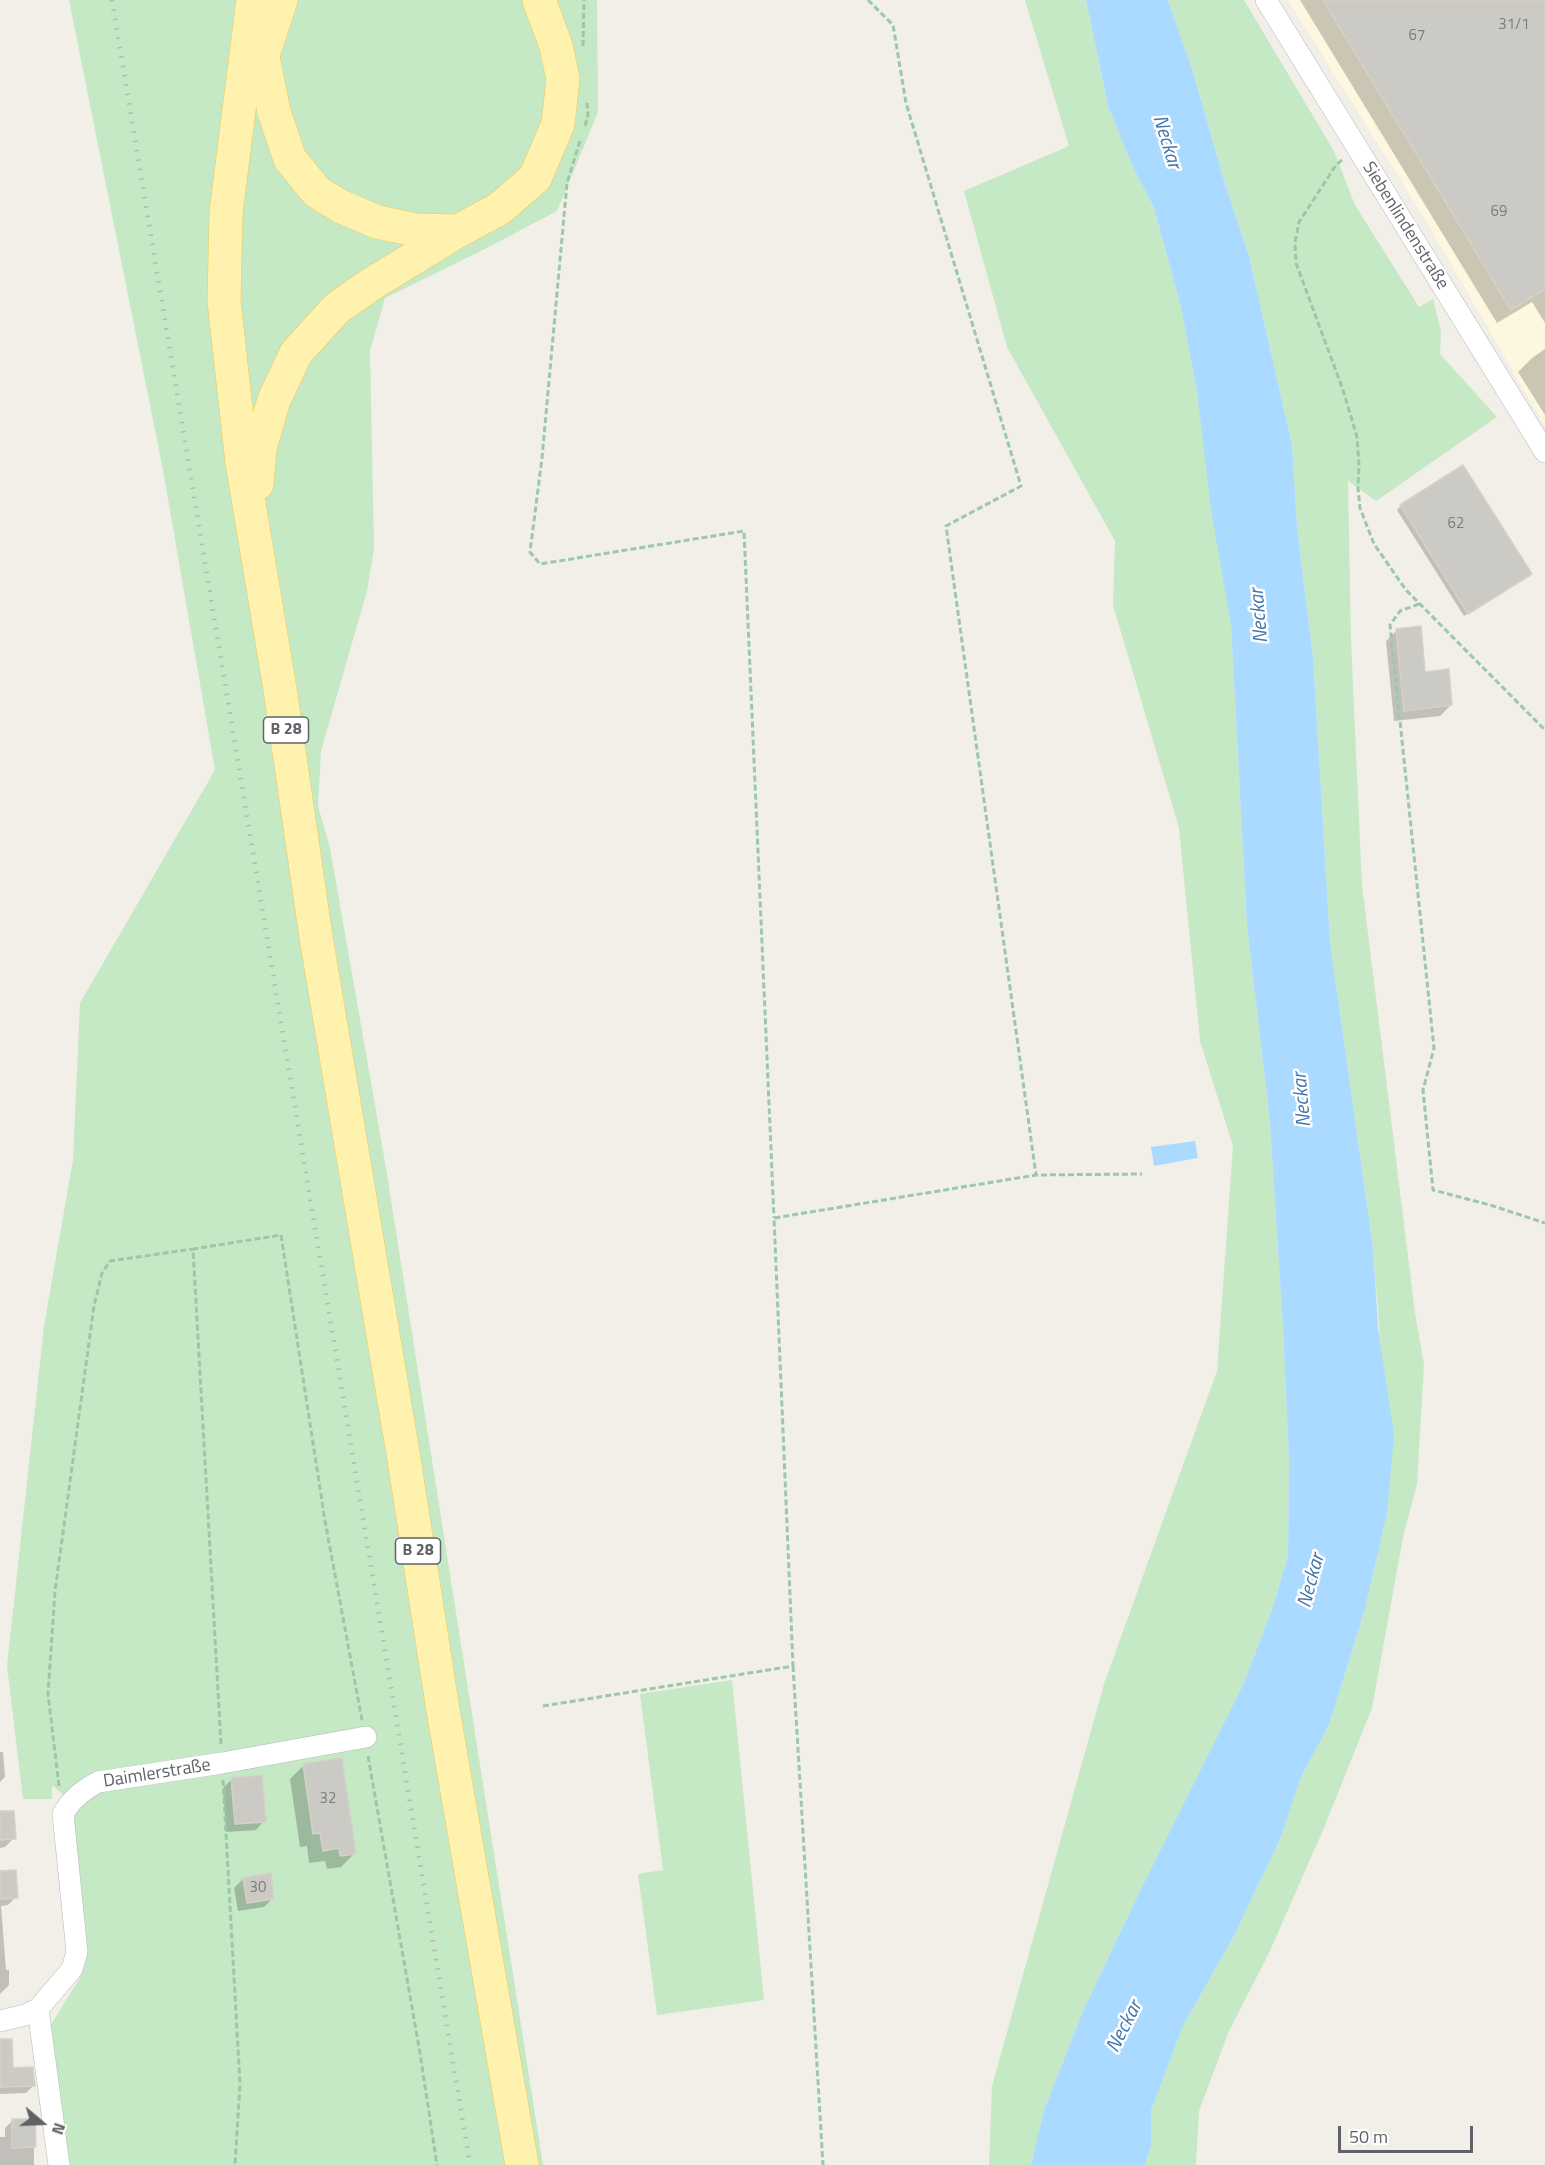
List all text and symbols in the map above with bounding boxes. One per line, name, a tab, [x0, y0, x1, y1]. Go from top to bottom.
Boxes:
house number: 31/1	[1498, 16, 1530, 34]
house number: 67	[1409, 27, 1425, 45]
water label: Neckar	[1147, 112, 1185, 172]
street label: Siebenlindenstraße	[1357, 158, 1453, 294]
house number: 69	[1491, 203, 1507, 221]
house number: 62	[1448, 515, 1464, 533]
water label: Neckar	[1246, 588, 1274, 644]
road number: B 28	[264, 717, 308, 743]
water label: Neckar	[1289, 1072, 1317, 1128]
road number: B 28	[396, 1538, 440, 1564]
water label: Neckar	[1293, 1551, 1331, 1611]
street label: Daimlerstraße	[102, 1755, 212, 1793]
house number: 32	[320, 1790, 336, 1808]
house number: 30	[250, 1879, 266, 1897]
water label: Neckar	[1102, 1997, 1148, 2057]
north arrow	[12, 2093, 72, 2153]
scale bar	[1341, 2114, 1476, 2152]
text: N	[46, 2120, 72, 2138]
text: 50 m	[1349, 2123, 1388, 2150]

